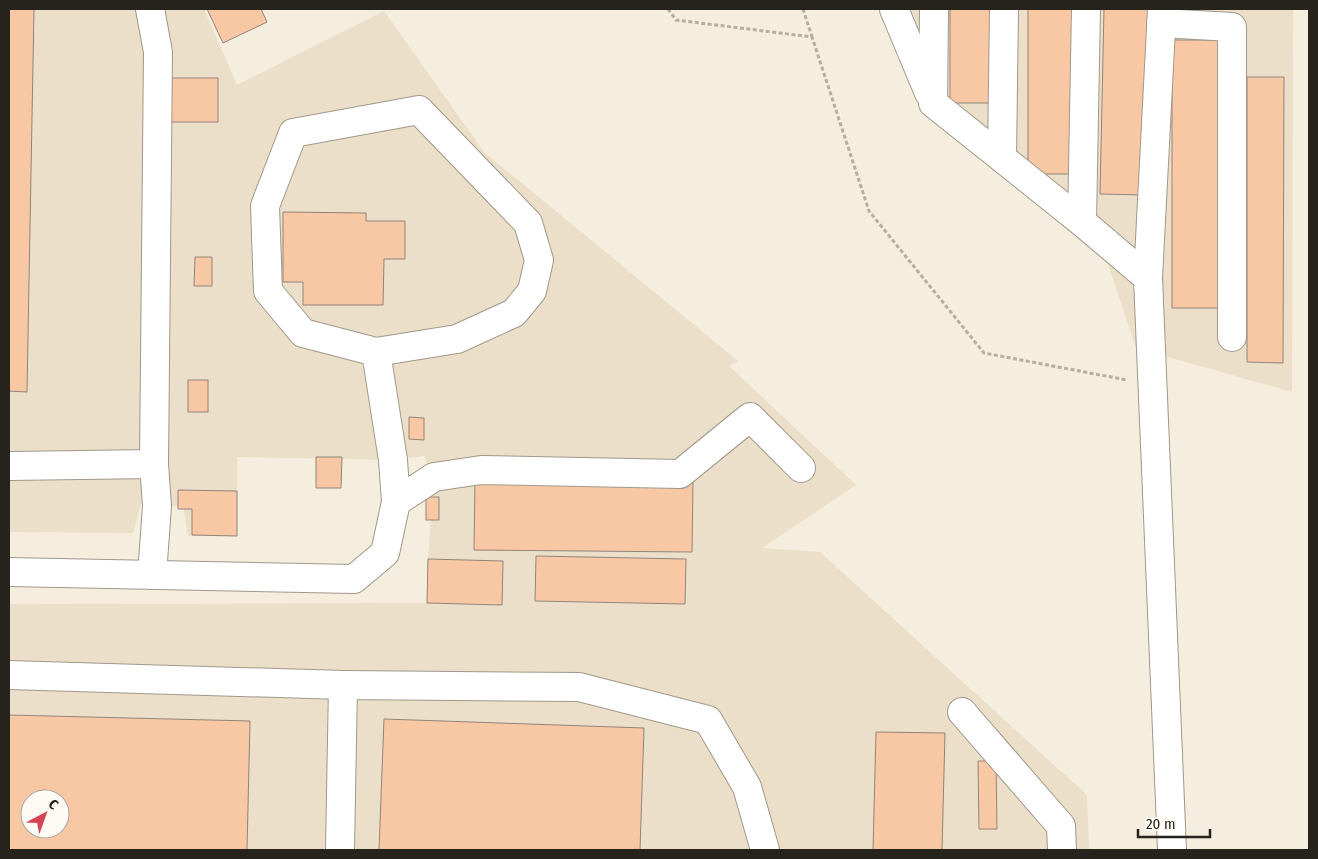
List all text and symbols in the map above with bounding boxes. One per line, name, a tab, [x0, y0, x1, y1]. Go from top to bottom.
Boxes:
north arrow	[20, 789, 70, 839]
text: С	[45, 796, 62, 814]
scale bar	[1138, 806, 1210, 838]
text: 20 m	[1146, 815, 1176, 833]

